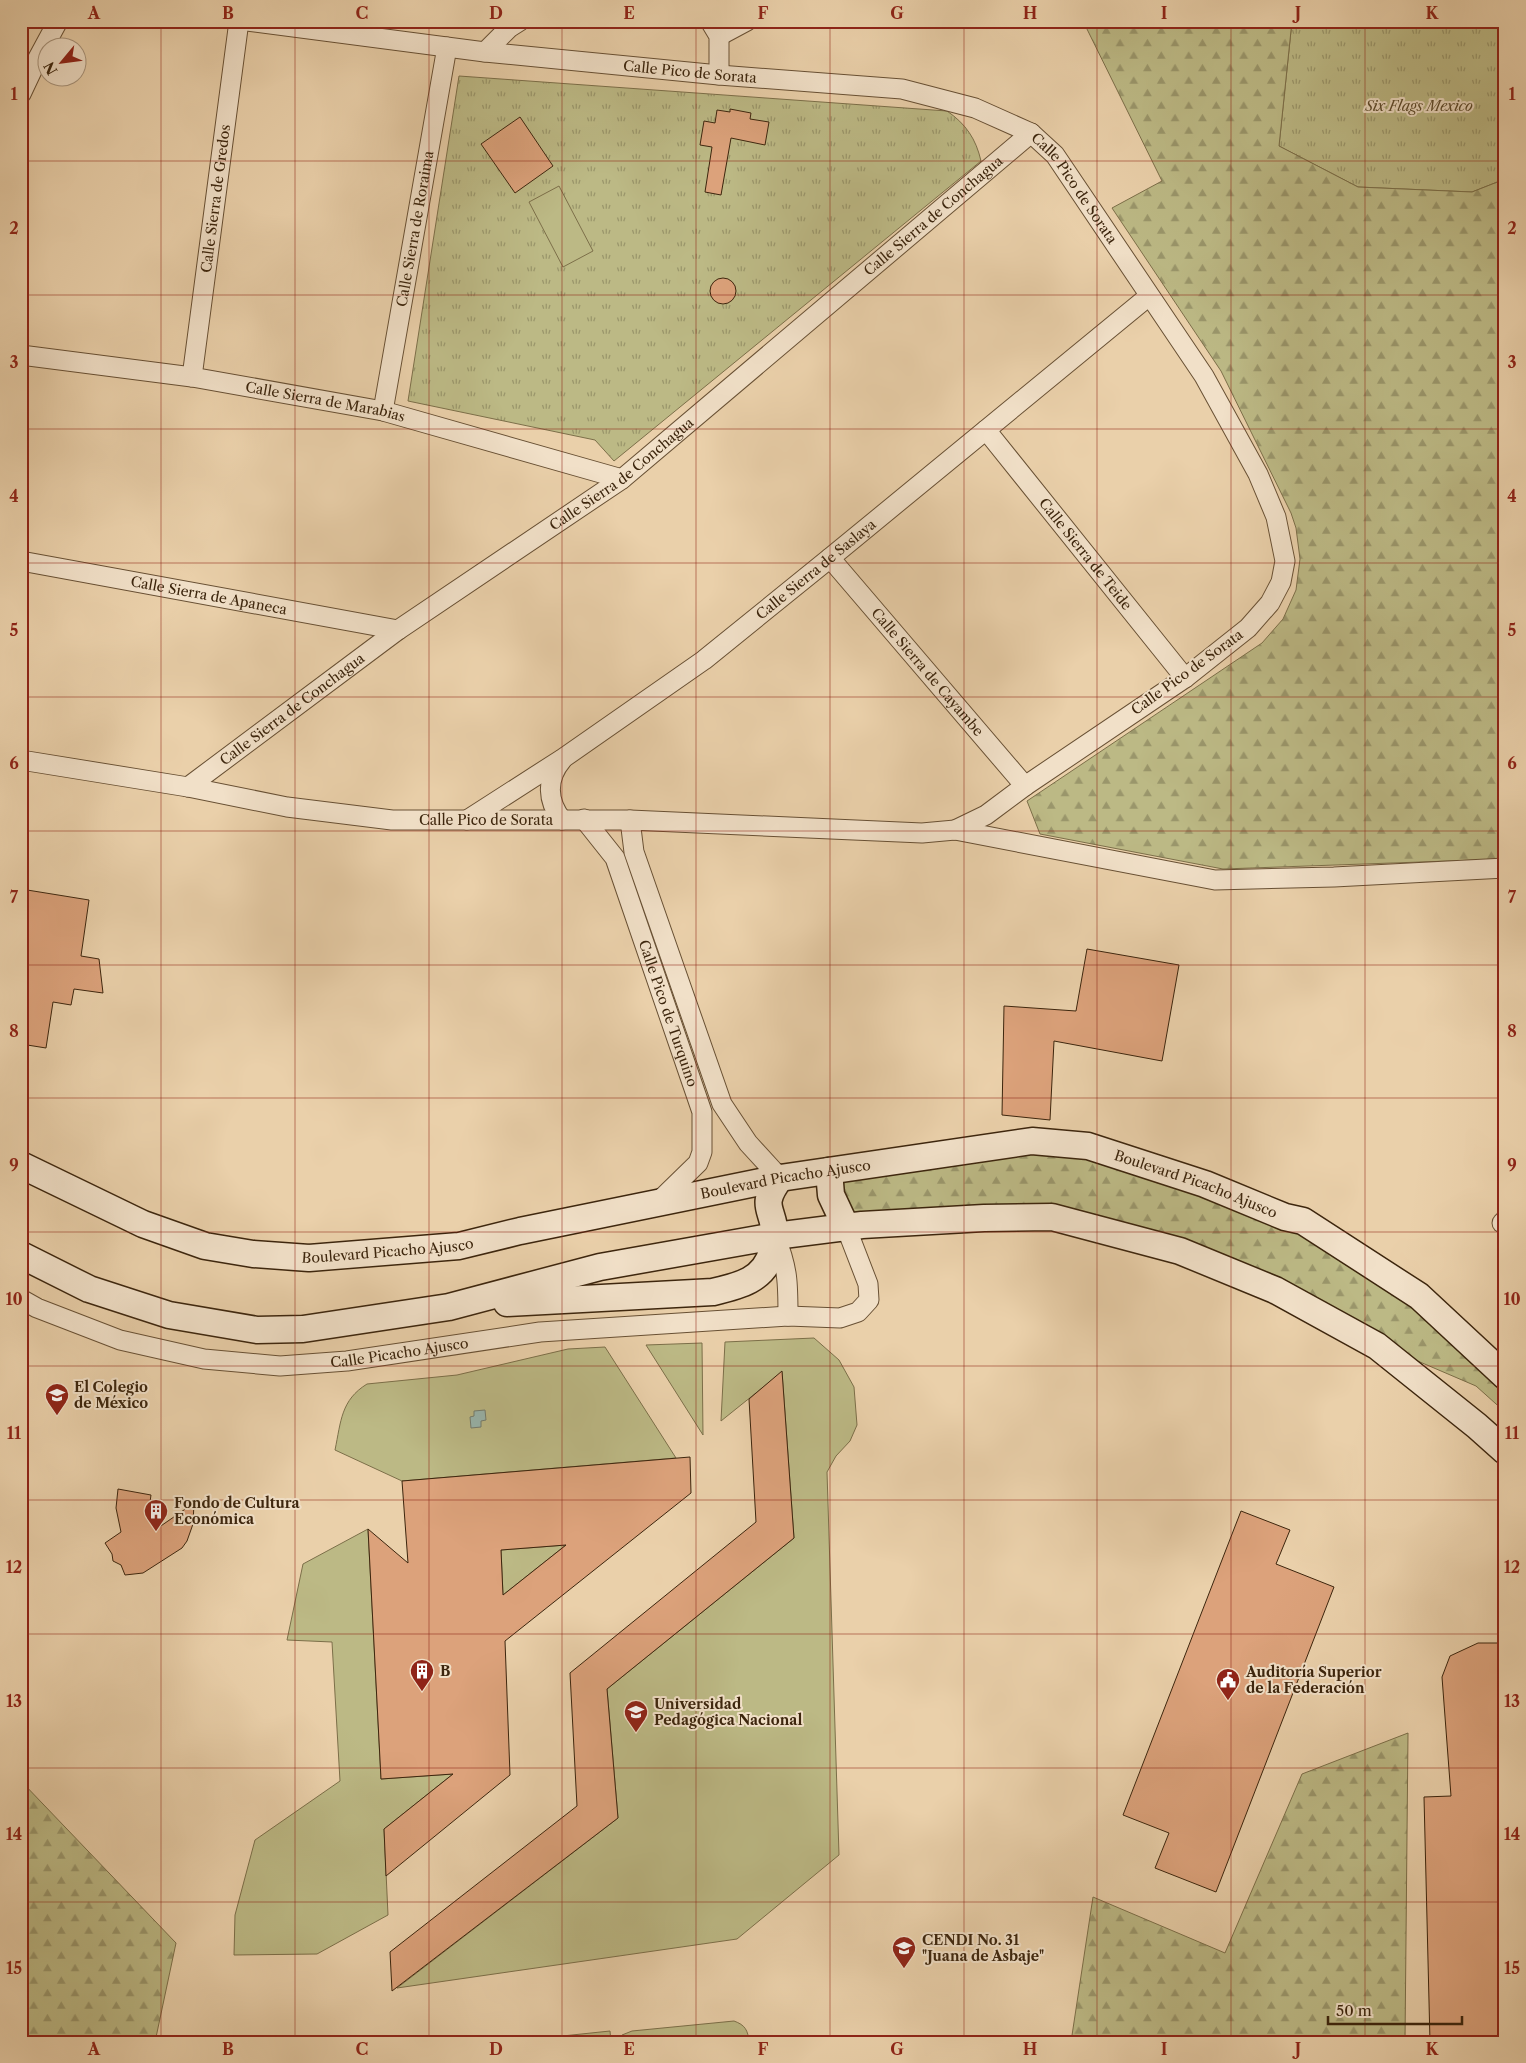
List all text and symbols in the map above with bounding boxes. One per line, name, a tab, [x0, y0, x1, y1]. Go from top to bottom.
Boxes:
text: A	[87, 3, 101, 23]
text: B	[222, 3, 234, 23]
text: C	[356, 3, 368, 23]
text: D	[489, 3, 503, 23]
text: E	[623, 3, 635, 23]
text: F	[758, 3, 769, 23]
text: G	[890, 3, 904, 23]
text: H	[1023, 3, 1037, 23]
text: I	[1161, 3, 1168, 23]
text: J	[1292, 3, 1301, 23]
text: K	[1426, 3, 1440, 23]
north arrow	[38, 38, 88, 88]
street label: Calle Pico de Sorata	[622, 57, 758, 87]
text: N	[40, 59, 61, 78]
text: 1	[10, 84, 18, 104]
text: 1	[1508, 84, 1516, 104]
park label: Six Flags Mexico	[1364, 97, 1473, 115]
street label: Calle Sierra de Gredos	[197, 123, 234, 274]
street label: Calle Pico de Sorata	[1028, 129, 1122, 248]
street label: Calle Sierra de Roraima	[392, 149, 438, 308]
street label: Calle Sierra de Conchagua	[860, 151, 1007, 280]
text: 2	[9, 218, 19, 238]
text: 2	[1507, 218, 1517, 238]
text: 3	[9, 352, 19, 372]
text: 3	[1507, 352, 1517, 372]
street label: Calle Sierra de Marabias	[244, 378, 407, 426]
street label: Calle Sierra de Conchagua	[546, 413, 698, 534]
text: 4	[9, 486, 19, 506]
text: 4	[1507, 486, 1517, 506]
street label: Calle Sierra de Teide	[1035, 494, 1136, 614]
street label: Calle Sierra de Saslaya	[752, 515, 880, 623]
street label: Calle Sierra de Apaneca	[129, 572, 289, 619]
street label: Calle Sierra de Cayambe	[868, 604, 988, 740]
text: 5	[10, 620, 19, 640]
text: 5	[1508, 620, 1517, 640]
street label: Calle Pico de Sorata	[1128, 625, 1247, 719]
street label: Calle Sierra de Conchagua	[216, 649, 369, 769]
text: 6	[9, 753, 19, 773]
text: 6	[1507, 753, 1517, 773]
street label: Calle Pico de Sorata	[419, 811, 554, 829]
text: 7	[10, 887, 19, 907]
text: 7	[1508, 887, 1517, 907]
street label: Calle Pico de Turquino	[635, 938, 702, 1089]
text: 8	[9, 1021, 19, 1041]
text: 8	[1507, 1021, 1517, 1041]
street label: Boulevard Picacho Ajusco	[1112, 1146, 1280, 1222]
text: 9	[9, 1155, 19, 1175]
text: 9	[1507, 1155, 1517, 1175]
street label: Boulevard Picacho Ajusco	[699, 1156, 872, 1203]
street label: Boulevard Picacho Ajusco	[301, 1234, 475, 1267]
text: 10	[5, 1289, 23, 1309]
text: 10	[1503, 1289, 1521, 1309]
street label: Calle Picacho Ajusco	[330, 1334, 470, 1371]
place label: El Colegio de México	[74, 1378, 148, 1412]
school or university icon: El Colegio de México	[44, 1382, 70, 1416]
text: 11	[7, 1423, 22, 1443]
text: 11	[1505, 1423, 1520, 1443]
place label: Fondo de Cultura Económica	[174, 1494, 300, 1528]
building icon: Fondo de Cultura Económica	[143, 1498, 169, 1532]
text: 12	[6, 1557, 22, 1577]
text: 12	[1504, 1557, 1520, 1577]
building icon: B	[409, 1658, 435, 1692]
place label: B	[440, 1662, 450, 1680]
place label: Auditoría Superior de la Federación	[1245, 1663, 1382, 1697]
public building icon: Auditoría Superior de la Federación	[1215, 1667, 1241, 1701]
text: 13	[6, 1691, 22, 1711]
text: 13	[1504, 1691, 1520, 1711]
place label: Universidad Pedagógica Nacional	[654, 1695, 802, 1729]
school or university icon: Universidad Pedagógica Nacional	[623, 1699, 649, 1733]
text: 14	[6, 1824, 22, 1844]
text: 14	[1504, 1824, 1520, 1844]
place label: CENDI No. 31 "Juana de Asbaje"	[922, 1931, 1044, 1965]
school or university icon: CENDI No. 31 "Juana de Asbaje"	[891, 1935, 917, 1969]
text: 15	[6, 1958, 22, 1978]
text: 15	[1504, 1958, 1520, 1978]
scale bar	[1328, 1993, 1462, 2025]
text: 50 m	[1336, 2001, 1372, 2020]
text: A	[87, 2039, 101, 2059]
text: B	[222, 2039, 234, 2059]
text: C	[356, 2039, 368, 2059]
text: D	[489, 2039, 503, 2059]
text: E	[623, 2039, 635, 2059]
text: F	[758, 2039, 769, 2059]
text: G	[890, 2039, 904, 2059]
text: H	[1023, 2039, 1037, 2059]
text: I	[1161, 2039, 1168, 2059]
text: J	[1292, 2039, 1301, 2059]
text: K	[1426, 2039, 1440, 2059]

